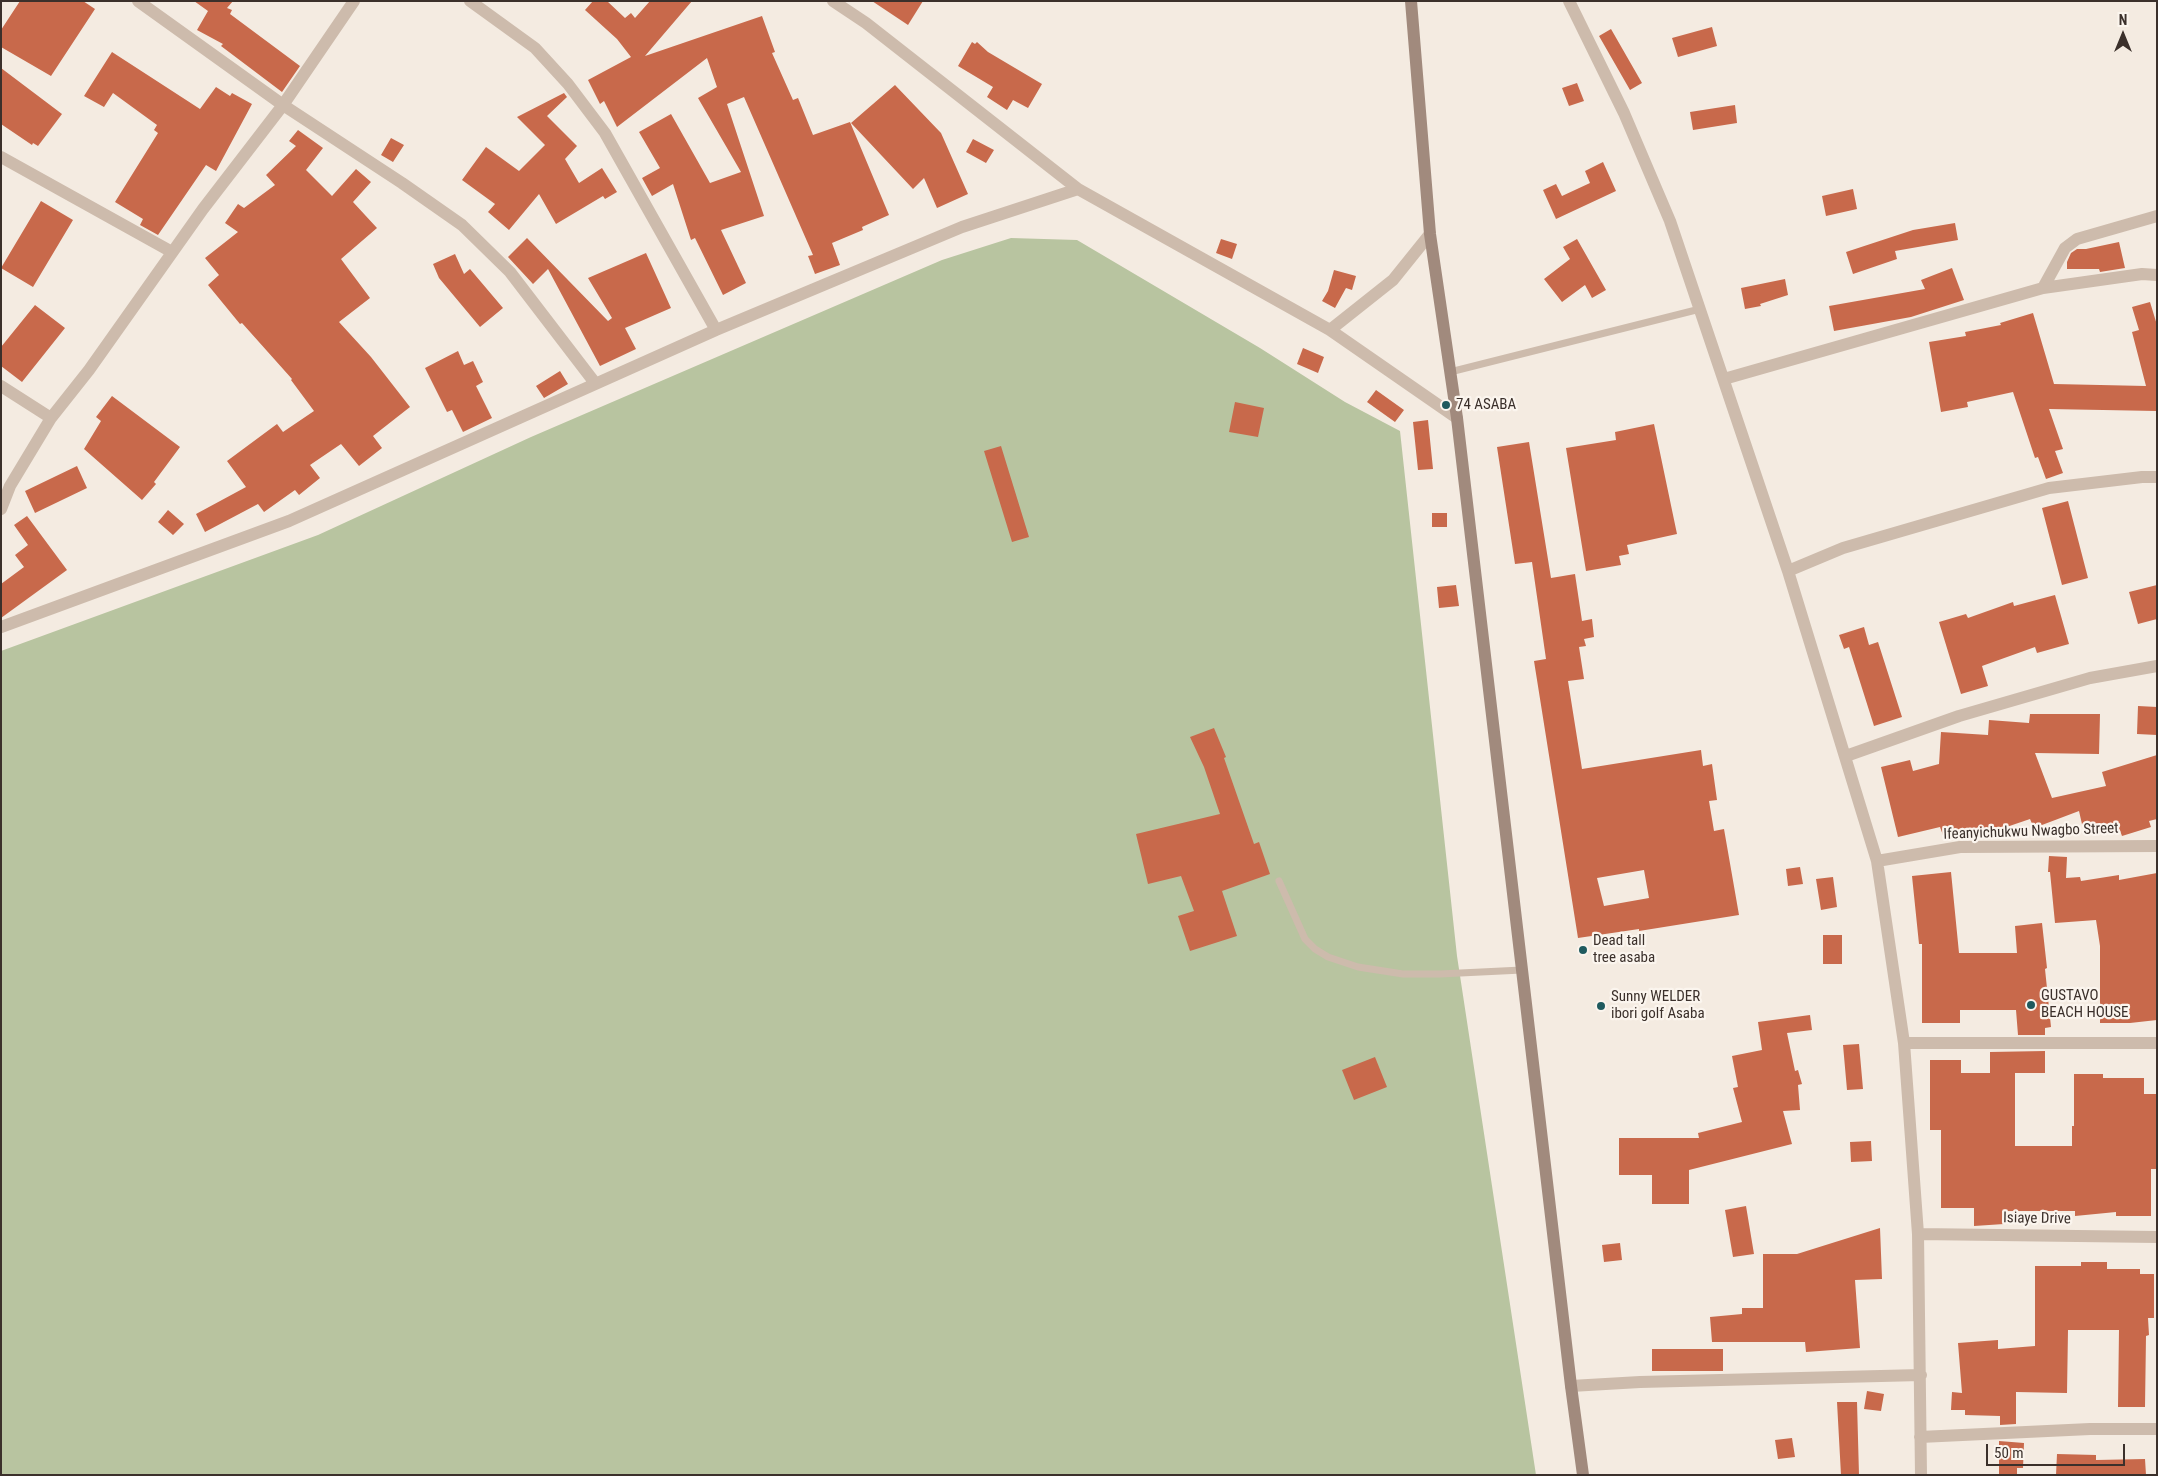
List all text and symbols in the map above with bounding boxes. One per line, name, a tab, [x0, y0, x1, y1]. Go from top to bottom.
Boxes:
north arrow	[2098, 10, 2148, 60]
text: N	[2119, 12, 2127, 28]
place label: 74 ASABA	[1456, 396, 1516, 414]
marker: 74 ASABA	[1440, 399, 1452, 411]
street label: Ifeanyichukwu Nwagbo Street	[1943, 820, 2119, 844]
place label: Dead tall tree asaba	[1593, 932, 1655, 967]
marker: Dead tall tree asaba	[1577, 944, 1589, 956]
place label: GUSTAVO BEACH HOUSE	[2041, 987, 2128, 1022]
place label: Sunny WELDER ibori golf Asaba	[1611, 988, 1705, 1023]
marker: GUSTAVO BEACH HOUSE	[2025, 999, 2037, 1011]
marker: Sunny WELDER ibori golf Asaba	[1595, 1000, 1607, 1012]
street label: Isiaye Drive	[2003, 1209, 2071, 1229]
scale bar	[1988, 1434, 2127, 1466]
text: 50 m	[1994, 1444, 2024, 1462]

